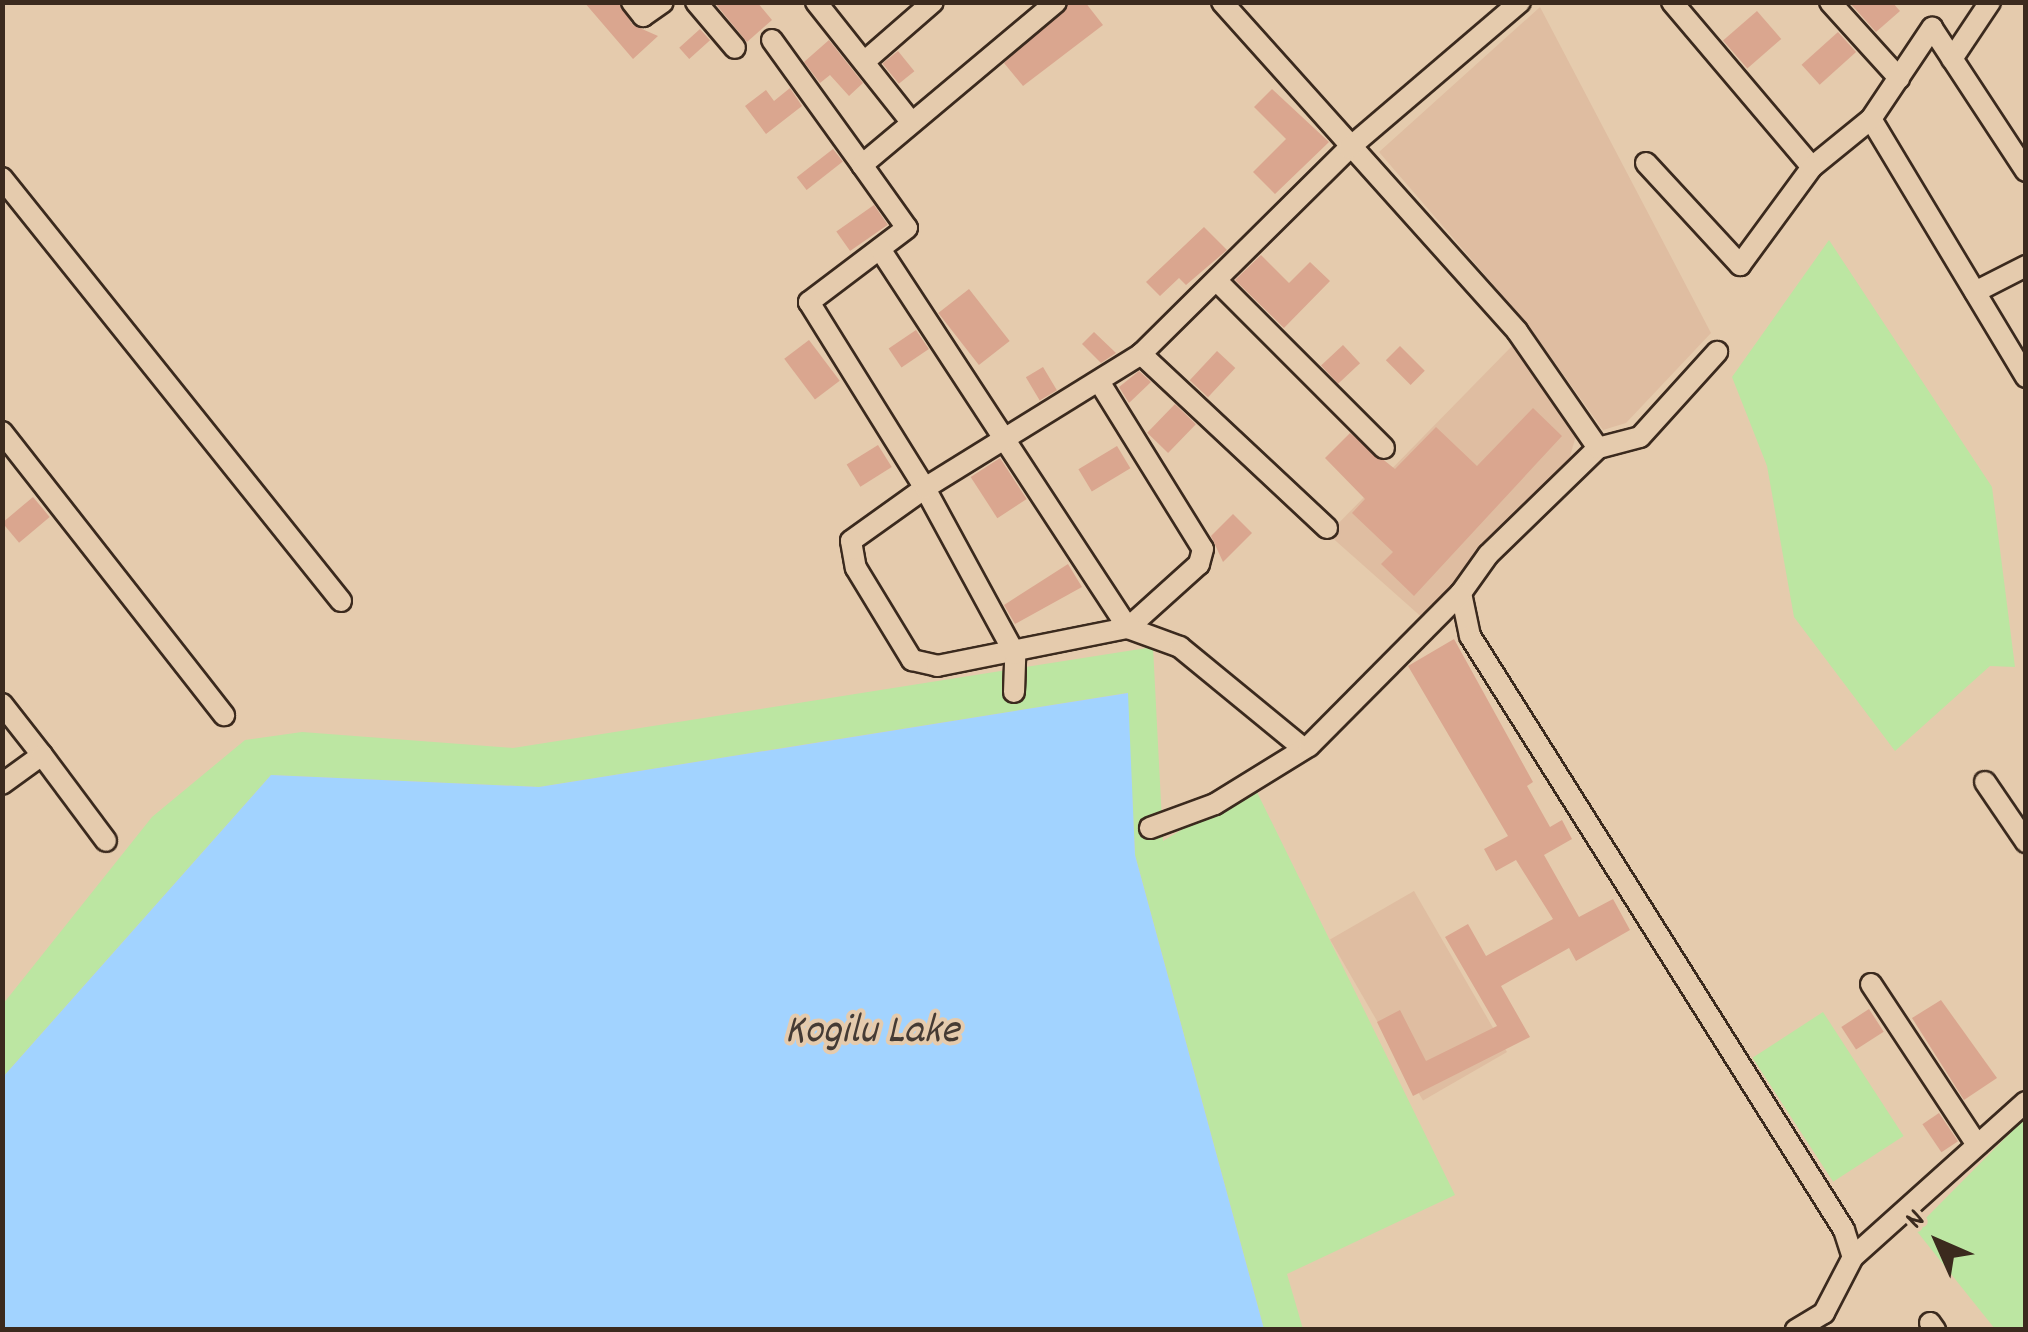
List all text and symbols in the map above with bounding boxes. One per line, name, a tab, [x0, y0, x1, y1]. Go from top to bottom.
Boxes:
water label: Kogilu Lake	[785, 1008, 959, 1058]
north arrow	[1888, 1192, 1988, 1292]
text: N	[1898, 1202, 1936, 1240]

